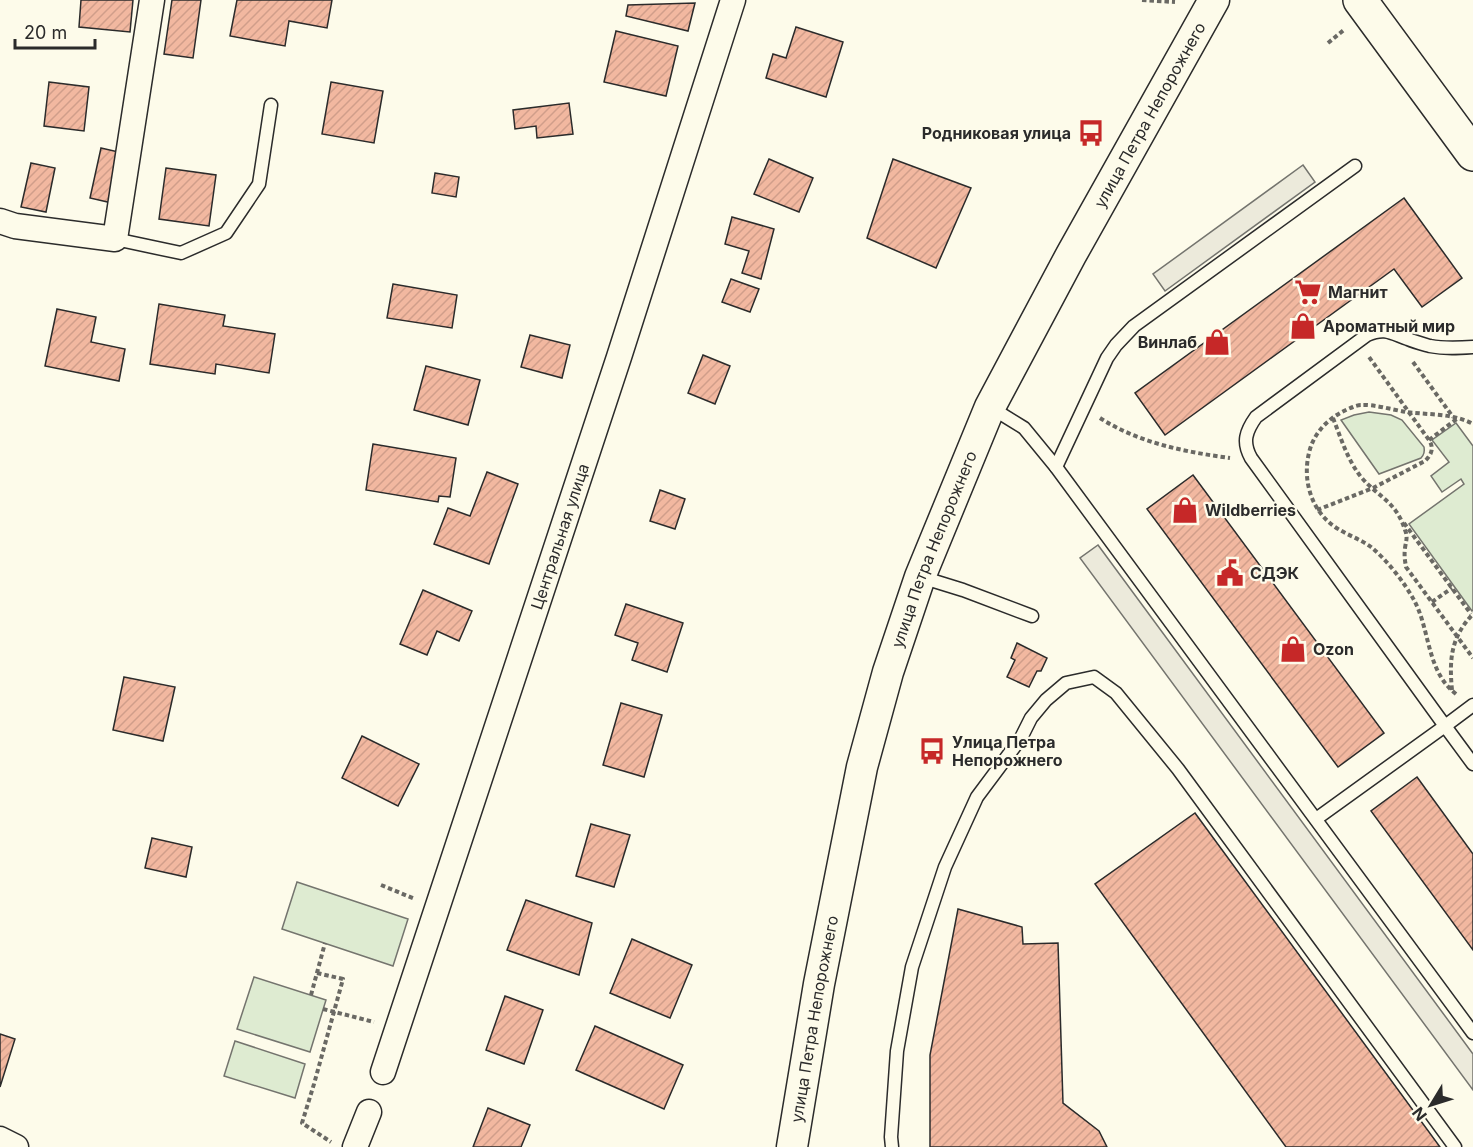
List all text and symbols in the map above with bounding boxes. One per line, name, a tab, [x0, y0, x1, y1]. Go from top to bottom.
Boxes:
scale bar	[15, 12, 94, 50]
street label: улица Петра Непорожнего	[1090, 18, 1210, 211]
text: 20 m	[24, 22, 67, 43]
bus stop icon: Родниковая улица	[1076, 118, 1106, 148]
place label: Родниковая улица	[922, 123, 1071, 143]
supermarket icon: Магнит	[1293, 277, 1323, 307]
place label: Магнит	[1328, 282, 1388, 302]
shop icon: Ароматный мир	[1288, 311, 1318, 341]
place label: Ароматный мир	[1323, 316, 1455, 336]
shop icon: Винлаб	[1202, 327, 1232, 357]
place label: Винлаб	[1138, 332, 1197, 352]
street label: улица Петра Непорожнего	[887, 448, 981, 650]
street label: Центральная улица	[526, 461, 593, 612]
shop icon: Wildberries	[1170, 495, 1200, 525]
place label: Wildberries	[1205, 500, 1296, 520]
public building icon: СДЭК	[1215, 558, 1245, 588]
place label: СДЭК	[1250, 563, 1300, 583]
shop icon: Ozon	[1278, 634, 1308, 664]
place label: Ozon	[1313, 639, 1354, 659]
place label: Улица Петра Непорожнего	[952, 732, 1063, 770]
bus stop icon: Улица Петра Непорожнего	[917, 736, 947, 766]
street label: улица Петра Непорожнего	[786, 914, 842, 1124]
north arrow	[1401, 1075, 1461, 1135]
text: N	[1408, 1103, 1431, 1125]

